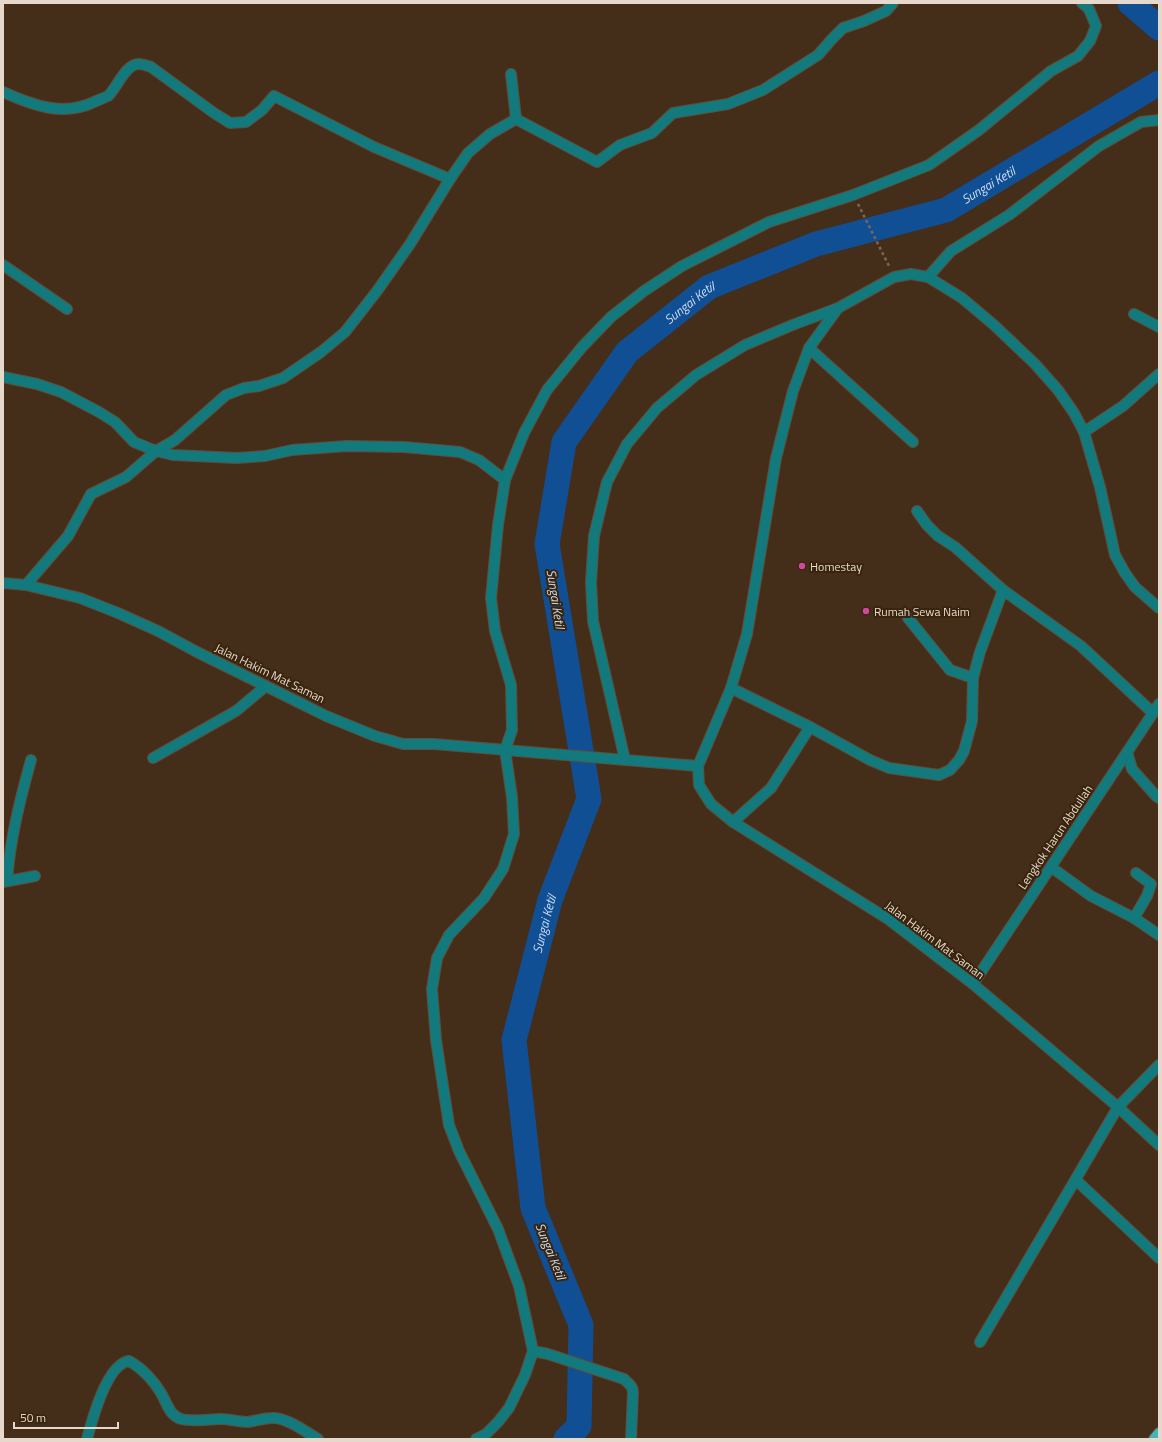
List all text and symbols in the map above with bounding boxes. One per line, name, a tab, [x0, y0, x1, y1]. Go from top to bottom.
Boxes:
water label: Sungai Ketil	[957, 160, 1021, 209]
water label: Sungai Ketil	[660, 275, 719, 329]
place label: Homestay	[810, 557, 862, 576]
marker: Homestay	[797, 561, 807, 571]
water label: Sungai Ketil	[541, 568, 571, 632]
place label: Rumah Sewa Naim	[874, 602, 970, 621]
marker: Rumah Sewa Naim	[861, 606, 871, 616]
street label: Jalan Hakim Mat Saman	[212, 638, 328, 708]
street label: Lengkok Harun Abdullah	[1013, 781, 1097, 893]
water label: Sungai Ketil	[527, 889, 562, 955]
street label: Jalan Hakim Mat Saman	[881, 896, 989, 984]
water label: Sungai Ketil	[531, 1220, 572, 1284]
scale bar	[14, 1404, 118, 1430]
text: 50 m	[20, 1408, 46, 1427]

